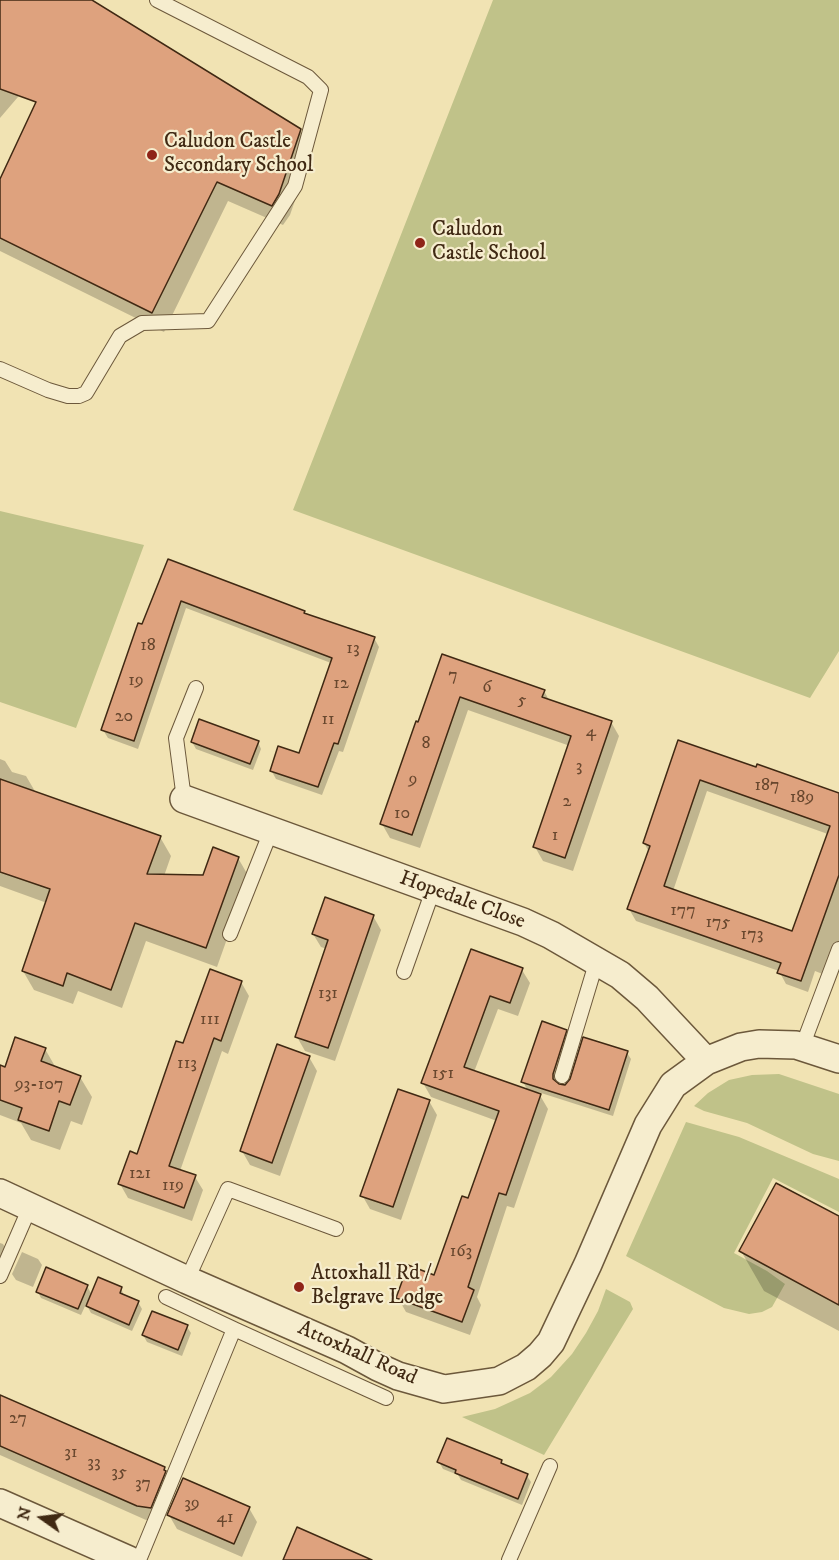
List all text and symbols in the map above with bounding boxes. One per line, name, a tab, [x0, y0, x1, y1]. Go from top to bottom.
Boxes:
place label: Caludon Castle Secondary School	[164, 130, 313, 180]
marker: Caludon Castle Secondary School	[145, 148, 159, 162]
place label: Caludon Castle School	[432, 218, 546, 268]
marker: Caludon Castle School	[413, 236, 427, 250]
house number: 18	[140, 635, 156, 657]
house number: 13	[346, 638, 360, 660]
house number: 7	[448, 665, 458, 687]
house number: 19	[128, 670, 144, 692]
house number: 12	[333, 673, 349, 695]
house number: 6	[482, 677, 492, 699]
house number: 5	[518, 690, 526, 712]
house number: 20	[115, 706, 133, 728]
house number: 11	[321, 709, 335, 731]
house number: 4	[586, 721, 596, 743]
house number: 8	[421, 733, 431, 755]
house number: 3	[576, 756, 582, 778]
house number: 9	[409, 769, 417, 791]
house number: 187	[754, 775, 780, 797]
house number: 189	[790, 787, 814, 809]
house number: 2	[563, 791, 571, 813]
house number: 10	[394, 803, 410, 825]
house number: 1	[552, 825, 558, 847]
street label: Hopedale Close	[396, 867, 528, 935]
house number: 177	[670, 900, 696, 922]
house number: 175	[706, 912, 730, 934]
house number: 173	[741, 924, 763, 946]
house number: 131	[318, 983, 338, 1005]
house number: 111	[200, 1009, 220, 1031]
house number: 113	[177, 1053, 197, 1075]
house number: 151	[432, 1063, 454, 1085]
house number: 93-107	[15, 1074, 63, 1096]
house number: 121	[129, 1163, 151, 1185]
house number: 119	[162, 1175, 184, 1197]
house number: 163	[450, 1241, 472, 1263]
place label: Attoxhall Rd / Belgrave Lodge	[311, 1262, 443, 1312]
marker: Attoxhall Rd / Belgrave Lodge	[292, 1280, 306, 1294]
street label: Attoxhall Road	[293, 1316, 421, 1392]
house number: 27	[9, 1408, 27, 1430]
house number: 31	[64, 1442, 78, 1464]
house number: 33	[87, 1452, 101, 1474]
house number: 35	[111, 1462, 127, 1484]
house number: 37	[135, 1473, 151, 1495]
north arrow	[12, 1488, 72, 1548]
house number: 39	[184, 1493, 200, 1515]
text: N	[13, 1505, 36, 1522]
house number: 41	[217, 1507, 233, 1529]

